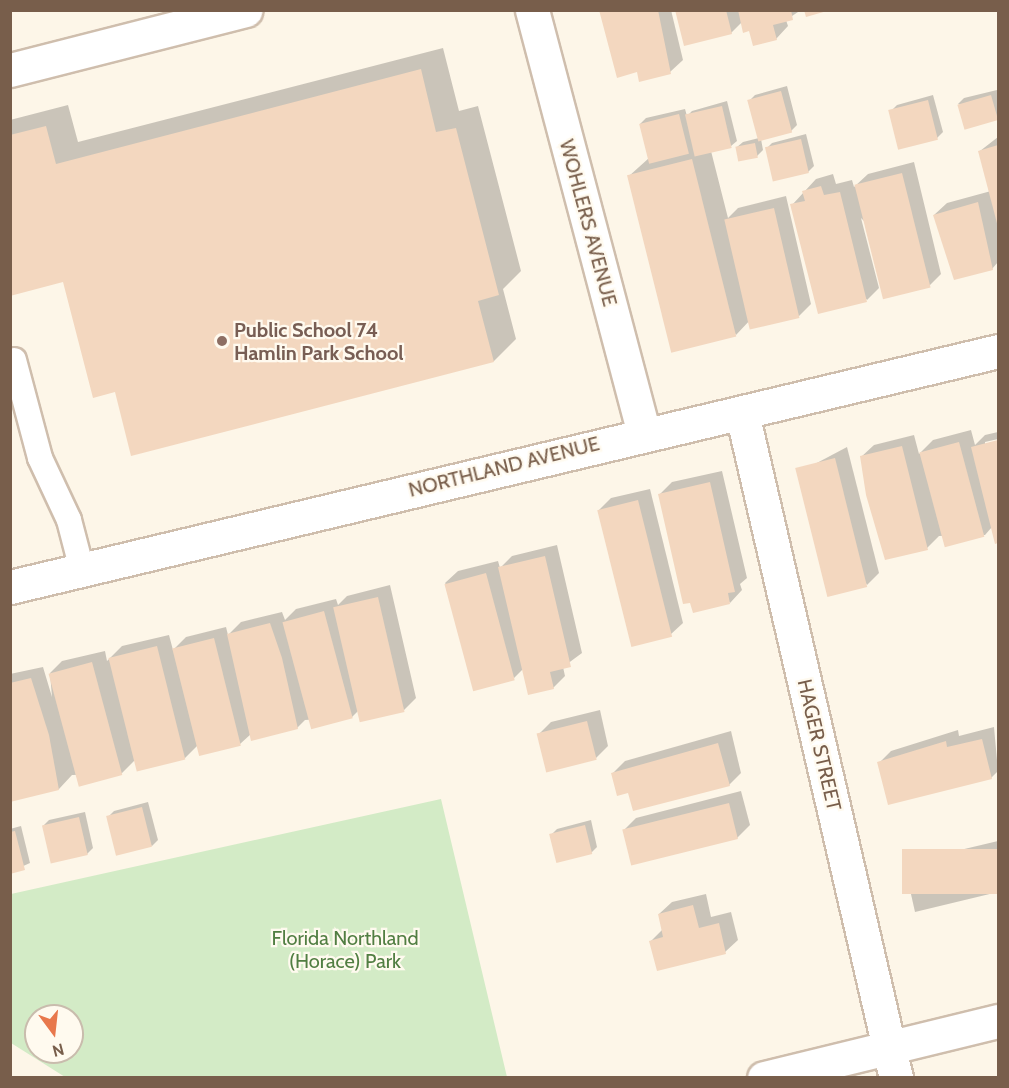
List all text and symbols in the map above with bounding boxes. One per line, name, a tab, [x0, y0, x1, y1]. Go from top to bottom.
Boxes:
street label: WOHLERS AVENUE	[554, 137, 622, 309]
place label: Public School 74 Hamlin Park School	[234, 318, 404, 365]
marker: Public School 74 Hamlin Park School	[215, 334, 229, 348]
street label: NORTHLAND AVENUE	[406, 432, 602, 502]
street label: HAGER STREET	[792, 677, 846, 813]
park label: Florida Northland (Horace) Park	[271, 927, 419, 974]
north arrow	[24, 1004, 84, 1064]
text: N	[50, 1039, 66, 1061]

